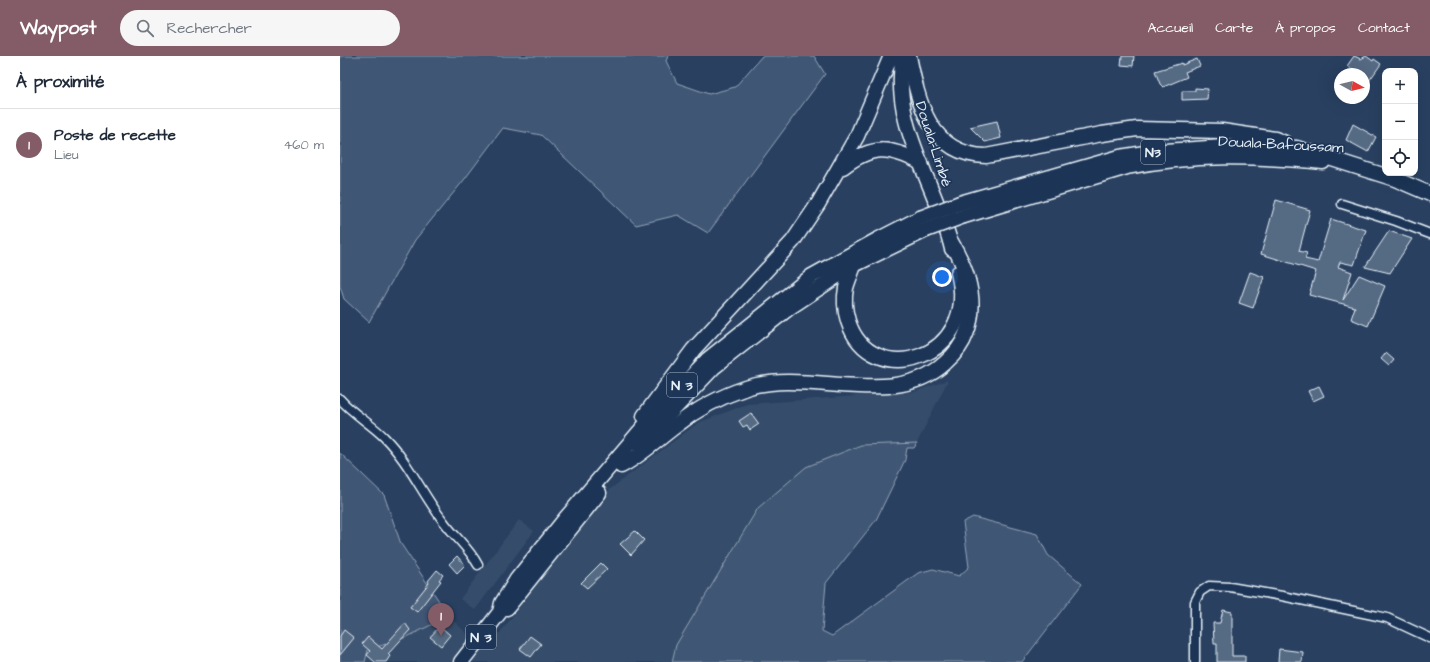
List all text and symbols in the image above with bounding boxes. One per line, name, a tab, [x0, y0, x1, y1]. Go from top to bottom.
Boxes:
search box	[120, 10, 400, 46]
text: Waypost	[20, 15, 96, 42]
icon: search	[134, 17, 156, 39]
text: Rechercher	[166, 18, 252, 39]
text: Accueil	[1148, 18, 1193, 38]
text: Carte	[1215, 18, 1253, 38]
text: À propos	[1275, 18, 1336, 38]
text: Contact	[1358, 18, 1410, 38]
north arrow	[1334, 68, 1370, 104]
map controls	[1382, 68, 1418, 176]
button: +	[1382, 68, 1418, 104]
text: À proximité	[16, 70, 105, 94]
street label: Douala-Limbé	[910, 99, 957, 190]
button: −	[1382, 104, 1418, 140]
text: Poste de recette	[54, 125, 176, 146]
street label: Douala-Bafoussam	[1218, 131, 1345, 158]
text: 1	[28, 136, 30, 154]
text: 460 m	[283, 136, 324, 154]
road number: N3	[1141, 140, 1165, 164]
button: locate	[1382, 140, 1418, 176]
text: Lieu	[54, 146, 79, 164]
your location	[932, 267, 952, 287]
road number: N 3	[667, 373, 697, 397]
pin: 1	[428, 603, 454, 636]
road number: N 3	[466, 625, 496, 649]

